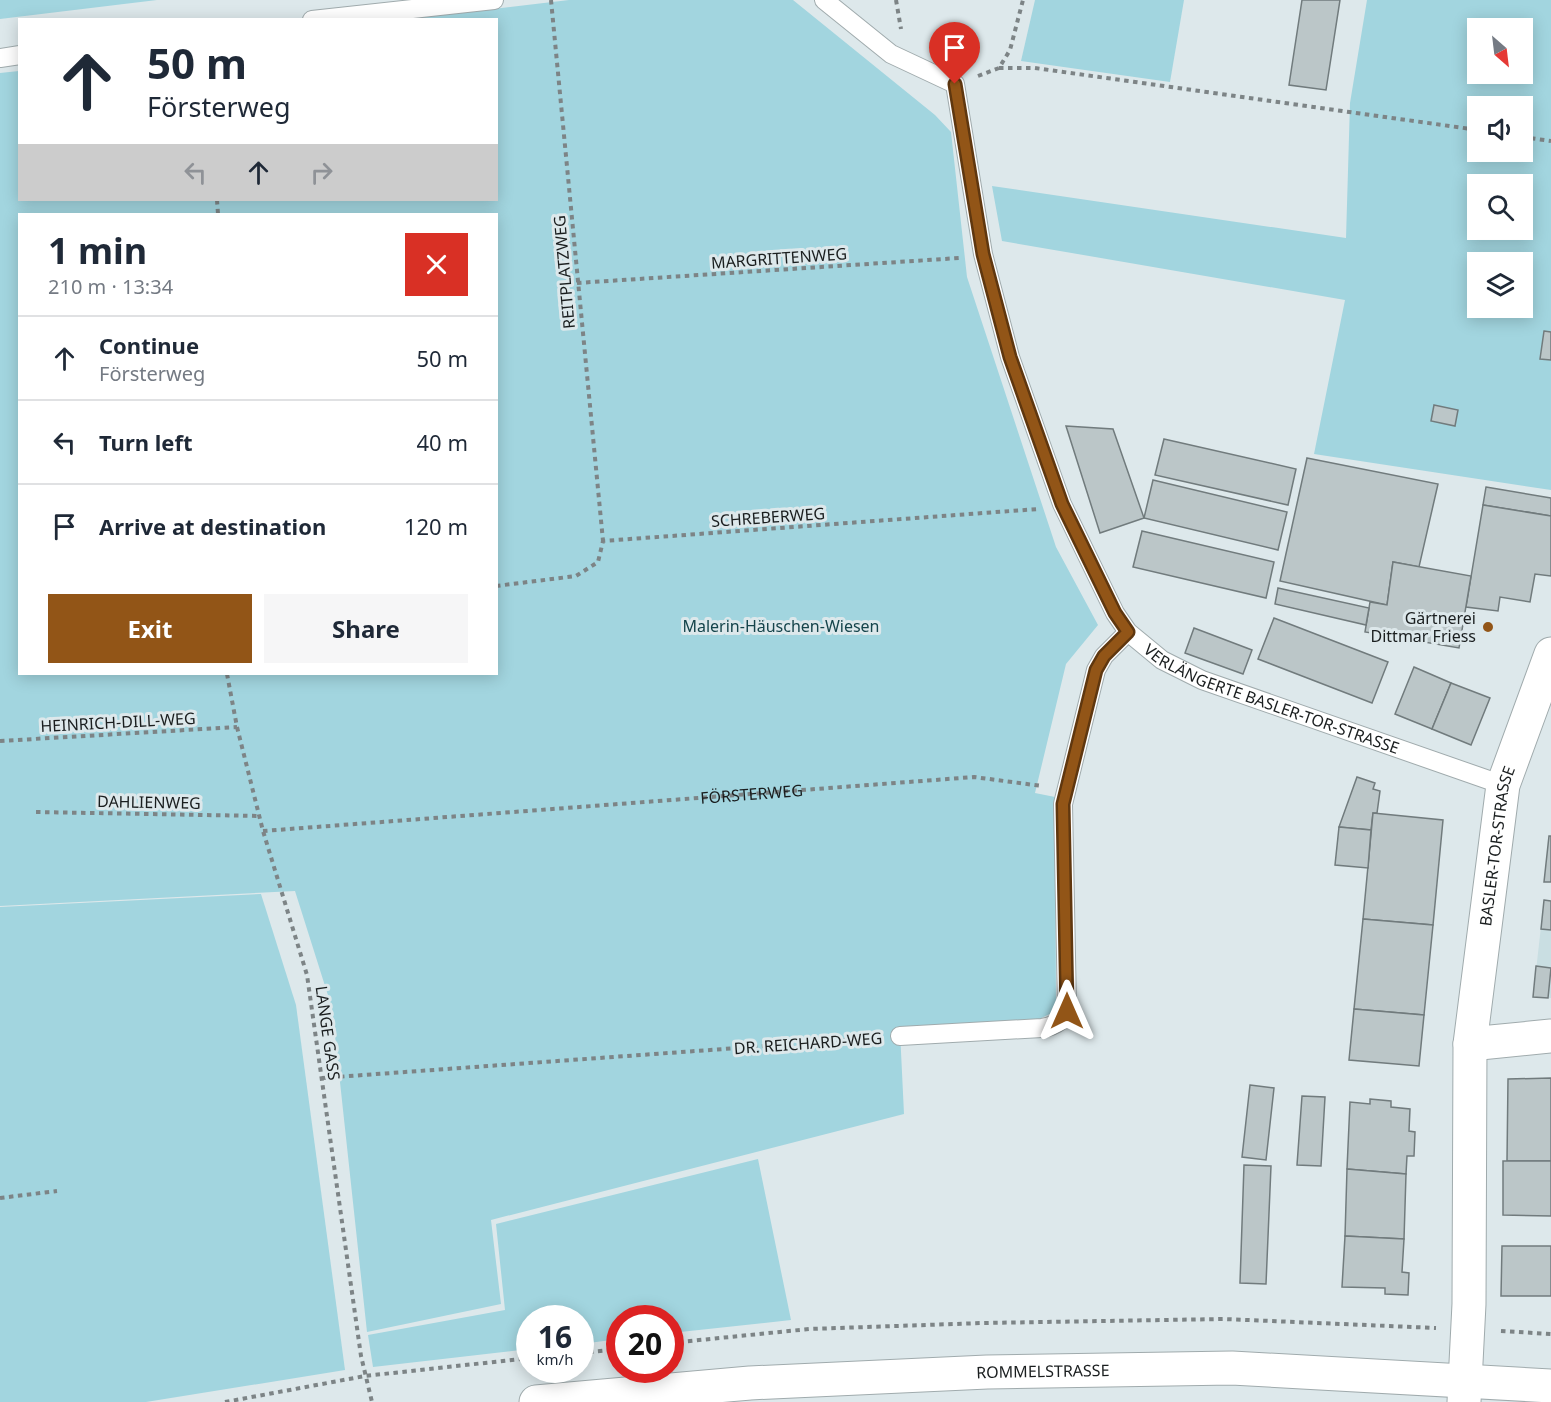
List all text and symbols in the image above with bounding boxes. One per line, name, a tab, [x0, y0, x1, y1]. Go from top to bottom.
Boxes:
north arrow	[1467, 18, 1533, 84]
map controls	[1467, 18, 1533, 318]
pin	[929, 22, 980, 84]
icon: arrive	[938, 31, 971, 64]
text: 50 m	[147, 34, 247, 91]
icon: ahead	[48, 42, 126, 120]
text: Försterweg	[147, 88, 291, 125]
button: sound	[1467, 96, 1533, 162]
icon: left	[179, 156, 212, 189]
icon: ahead	[242, 156, 275, 189]
icon: right	[305, 156, 338, 189]
button: search	[1467, 174, 1533, 240]
street label: REITPLATZWEG	[548, 214, 580, 330]
text: 1 min	[48, 226, 147, 275]
button: close	[405, 233, 468, 296]
street label: MARGRITTENWEG	[710, 242, 848, 274]
button: layers	[1467, 252, 1533, 318]
text: 210 m · 13:34	[48, 273, 173, 300]
text: Continue	[99, 330, 199, 360]
icon: ahead	[48, 342, 81, 375]
text: 50 m	[417, 343, 468, 373]
text: Försterweg	[99, 360, 205, 387]
icon: left	[48, 426, 81, 459]
text: Turn left	[99, 427, 193, 457]
text: 40 m	[417, 427, 468, 457]
street label: SCHREBERWEG	[710, 502, 826, 532]
icon: arrive	[48, 510, 81, 543]
text: Arrive at destination	[99, 511, 326, 541]
text: 120 m	[404, 511, 468, 541]
button: Exit	[48, 594, 252, 663]
button: Share	[264, 594, 468, 663]
place label: Gärtnerei Dittmar Friess	[1371, 607, 1476, 647]
park label: Malerin-Häuschen-Wiesen	[682, 615, 880, 637]
marker: Gärtnerei Dittmar Friess	[1481, 620, 1495, 634]
street label: VERLÄNGERTE BASLER-TOR-STRASSE	[1139, 638, 1402, 759]
street label: HEINRICH-DILL-WEG	[40, 707, 196, 737]
street label: BASLER-TOR-STRASSE	[1474, 763, 1520, 927]
street label: FÖRSTERWEG	[700, 779, 804, 809]
street label: DAHLIENWEG	[97, 790, 201, 814]
position arrow	[1035, 979, 1099, 1043]
street label: LANGE GASS	[311, 984, 346, 1082]
street label: DR. REICHARD-WEG	[733, 1027, 883, 1059]
speed limit sign: 20	[606, 1305, 684, 1383]
text: 16	[538, 1316, 572, 1357]
text: km/h	[537, 1349, 573, 1369]
street label: ROMMELSTRASSE	[976, 1359, 1110, 1383]

